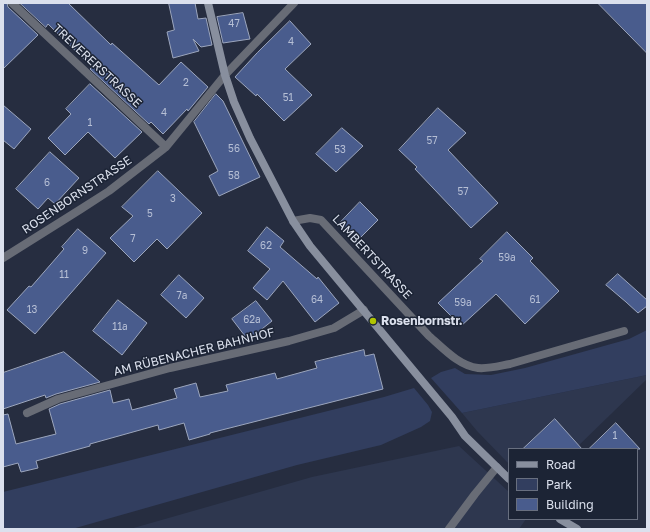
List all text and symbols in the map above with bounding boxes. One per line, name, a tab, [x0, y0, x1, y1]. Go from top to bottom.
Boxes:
house number: 47	[228, 18, 240, 30]
street label: TREVERERSTRASSE	[50, 21, 144, 111]
house number: 4	[288, 36, 294, 48]
house number: 2	[183, 77, 189, 89]
house number: 51	[283, 92, 293, 104]
house number: 4	[161, 107, 167, 119]
house number: 1	[88, 117, 92, 129]
house number: 57	[426, 135, 438, 147]
house number: 56	[228, 143, 240, 155]
house number: 53	[334, 144, 346, 156]
street label: ROSENBORNSTRASSE	[19, 153, 135, 237]
house number: 58	[228, 170, 240, 182]
house number: 6	[44, 177, 50, 189]
house number: 57	[457, 186, 469, 198]
house number: 3	[170, 193, 176, 205]
house number: 5	[147, 208, 153, 220]
street label: LAMBERTSTRASSE	[329, 212, 415, 302]
house number: 7	[130, 233, 136, 245]
house number: 62	[260, 240, 272, 252]
house number: 9	[82, 245, 88, 257]
house number: 59a	[498, 252, 516, 264]
house number: 11	[59, 269, 69, 281]
house number: 7a	[177, 290, 187, 302]
house number: 64	[311, 294, 323, 306]
house number: 61	[530, 294, 540, 306]
house number: 59a	[454, 297, 472, 309]
house number: 13	[27, 304, 37, 316]
house number: 62a	[243, 314, 261, 326]
place label: Rosenbornstr.	[381, 314, 463, 328]
marker: Rosenbornstr.	[368, 316, 378, 326]
house number: 11a	[112, 321, 128, 333]
street label: AM RÜBENACHER BAHNHOF	[112, 325, 276, 379]
house number: 1	[613, 430, 617, 442]
legend	[508, 448, 638, 520]
text: Road	[546, 457, 575, 472]
text: Park	[546, 477, 572, 492]
text: Building	[546, 497, 594, 512]

